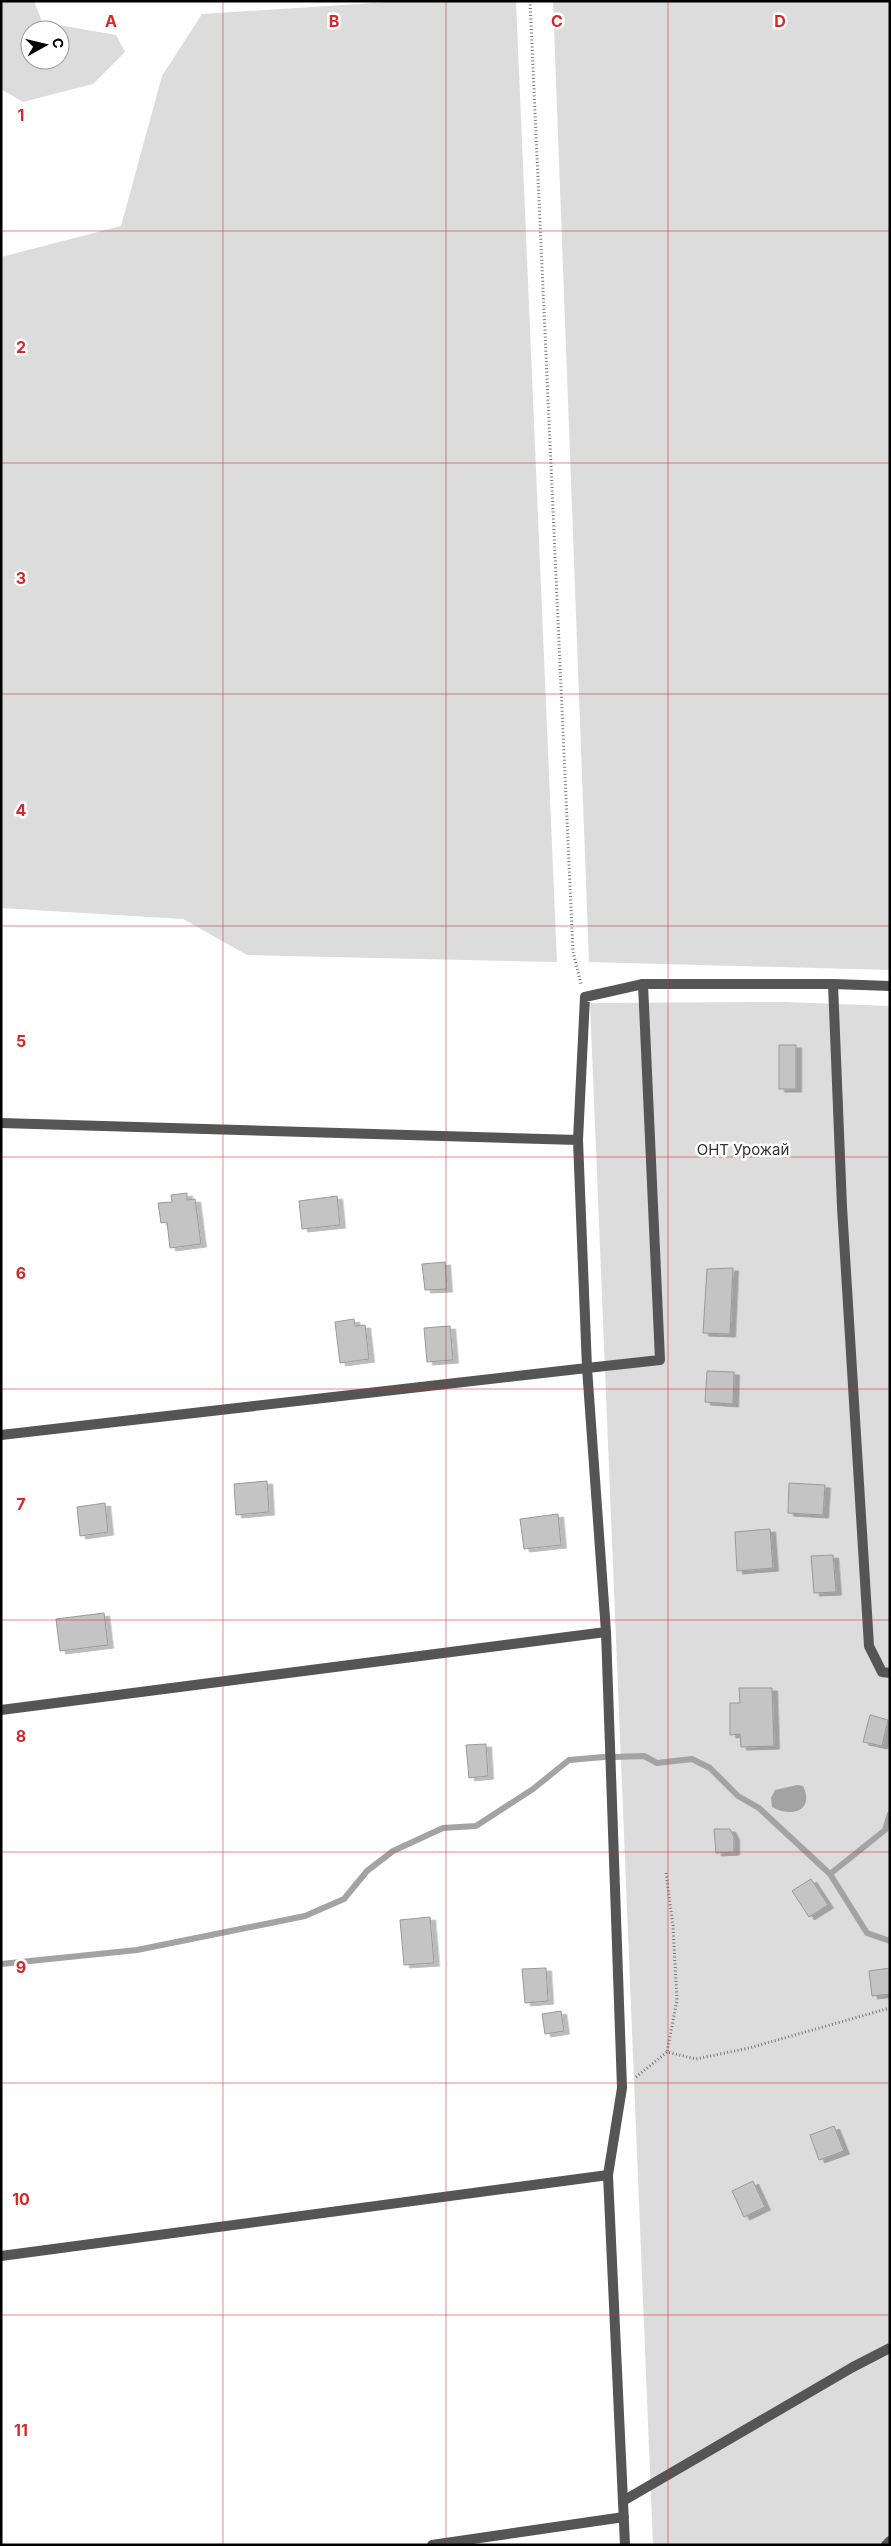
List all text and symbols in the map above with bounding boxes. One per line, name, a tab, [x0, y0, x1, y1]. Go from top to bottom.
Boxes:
text: A	[105, 11, 117, 31]
text: B	[329, 11, 339, 31]
text: C	[551, 11, 563, 31]
text: D	[774, 11, 786, 31]
north arrow	[20, 20, 70, 70]
text: С	[49, 37, 68, 49]
text: 1	[18, 105, 24, 125]
text: 2	[16, 337, 26, 357]
text: 3	[16, 568, 26, 588]
text: 4	[16, 800, 27, 820]
text: 5	[16, 1031, 26, 1051]
park label: ОНТ Урожай	[697, 1140, 789, 1159]
text: 6	[16, 1263, 26, 1283]
text: 7	[16, 1494, 26, 1514]
text: 8	[16, 1726, 26, 1746]
text: 9	[16, 1957, 26, 1977]
text: 10	[12, 2189, 30, 2209]
text: 11	[14, 2420, 28, 2440]

